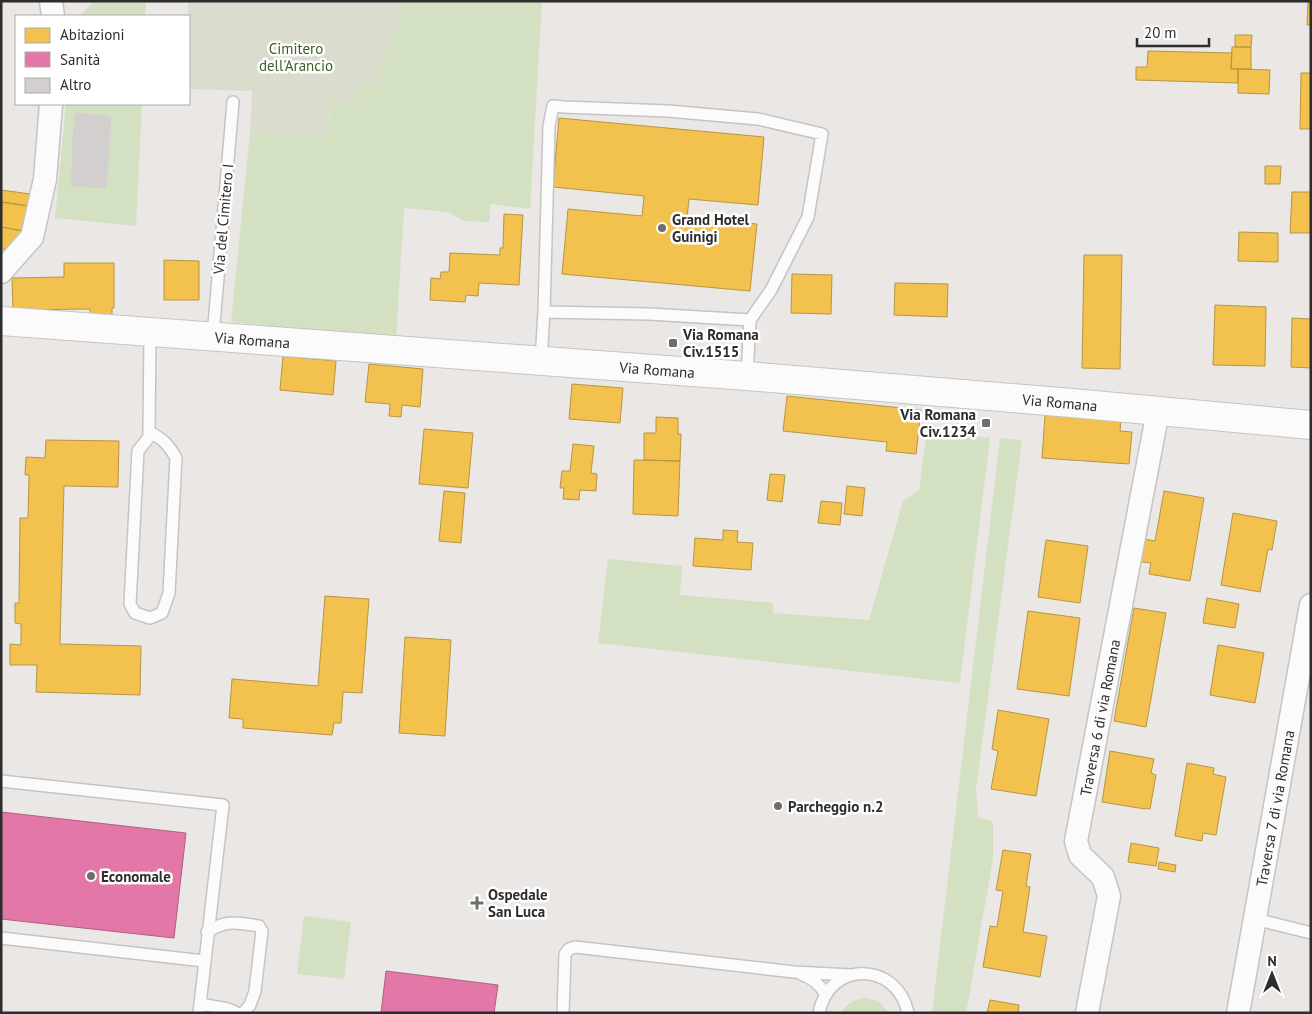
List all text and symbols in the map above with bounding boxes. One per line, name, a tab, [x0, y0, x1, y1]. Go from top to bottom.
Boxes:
legend	[15, 15, 190, 105]
scale bar	[1137, 15, 1210, 47]
text: 20 m	[1144, 23, 1177, 42]
text: Abitazioni	[60, 25, 124, 44]
park label: Cimitero dell'Arancio	[259, 39, 333, 75]
text: Sanità	[60, 50, 100, 69]
text: Altro	[60, 75, 91, 94]
street label: Via del Cimitero I	[209, 163, 237, 276]
place label: Grand Hotel Guinigi	[672, 210, 749, 246]
marker: Grand Hotel Guinigi	[656, 222, 668, 234]
place label: Via Romana Civ.1515	[682, 325, 759, 361]
street label: Via Romana	[213, 327, 291, 352]
marker: Via Romana Civ.1515	[667, 337, 679, 349]
street label: Via Romana	[618, 357, 696, 382]
street label: Via Romana	[1020, 389, 1098, 415]
place label: Via Romana Civ.1234	[899, 405, 976, 441]
marker: Via Romana Civ.1234	[980, 417, 992, 429]
street label: Traversa 6 di via Romana	[1075, 638, 1124, 798]
street label: Traversa 7 di via Romana	[1251, 729, 1298, 888]
place label: Parcheggio n.2	[788, 797, 883, 816]
marker: Parcheggio n.2	[772, 800, 784, 812]
place label: Economale	[101, 867, 171, 886]
marker: Economale	[85, 870, 97, 882]
place label: Ospedale San Luca	[488, 885, 548, 921]
marker: Ospedale San Luca	[470, 896, 484, 910]
north arrow	[1247, 949, 1297, 999]
text: N	[1267, 952, 1277, 970]

